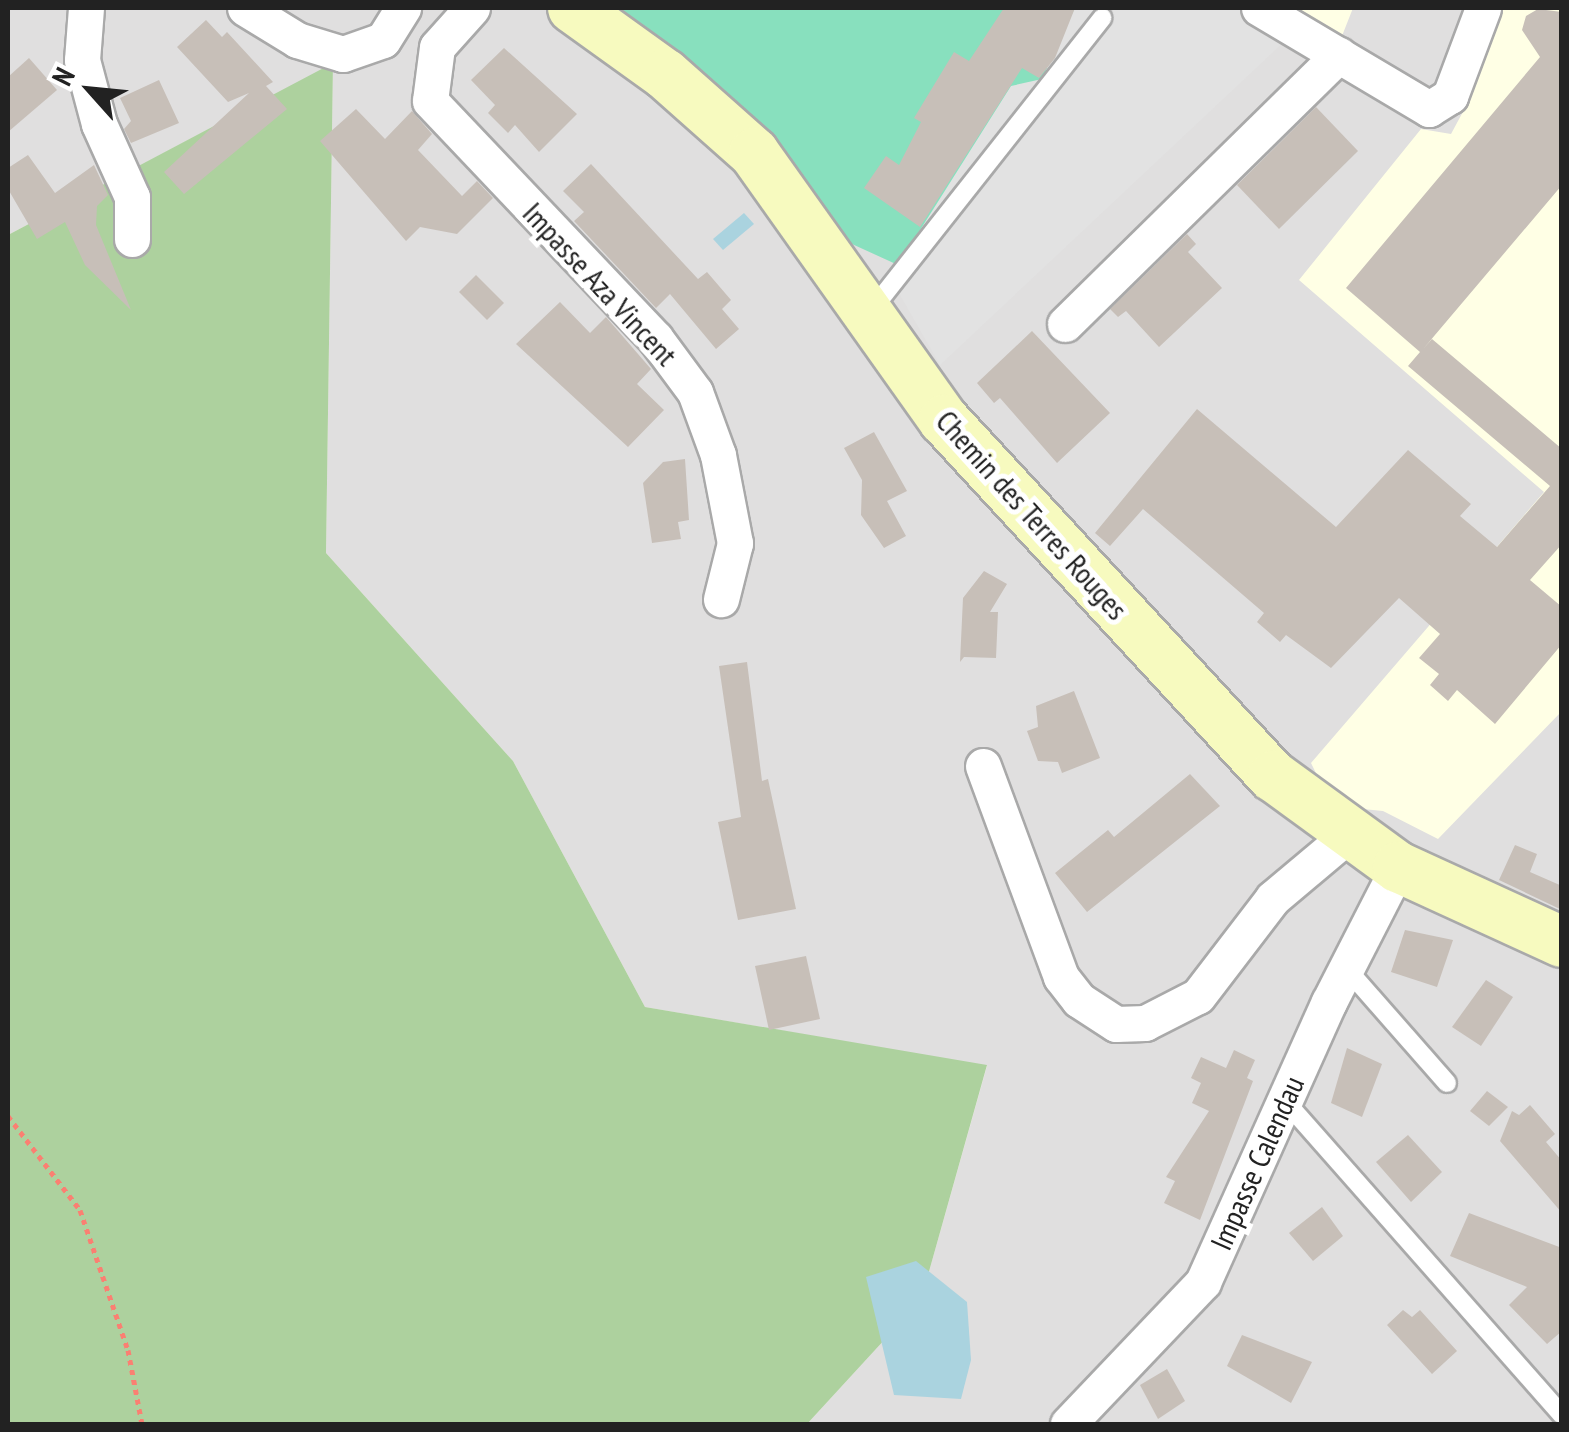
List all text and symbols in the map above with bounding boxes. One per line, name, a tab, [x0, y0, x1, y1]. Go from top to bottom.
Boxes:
north arrow	[40, 40, 140, 140]
text: N	[43, 61, 83, 91]
street label: Impasse Aza Vincent	[515, 195, 685, 373]
street label: Chemin des Terres Rouges	[928, 403, 1136, 627]
street label: Impasse Calendau	[1203, 1070, 1311, 1256]

